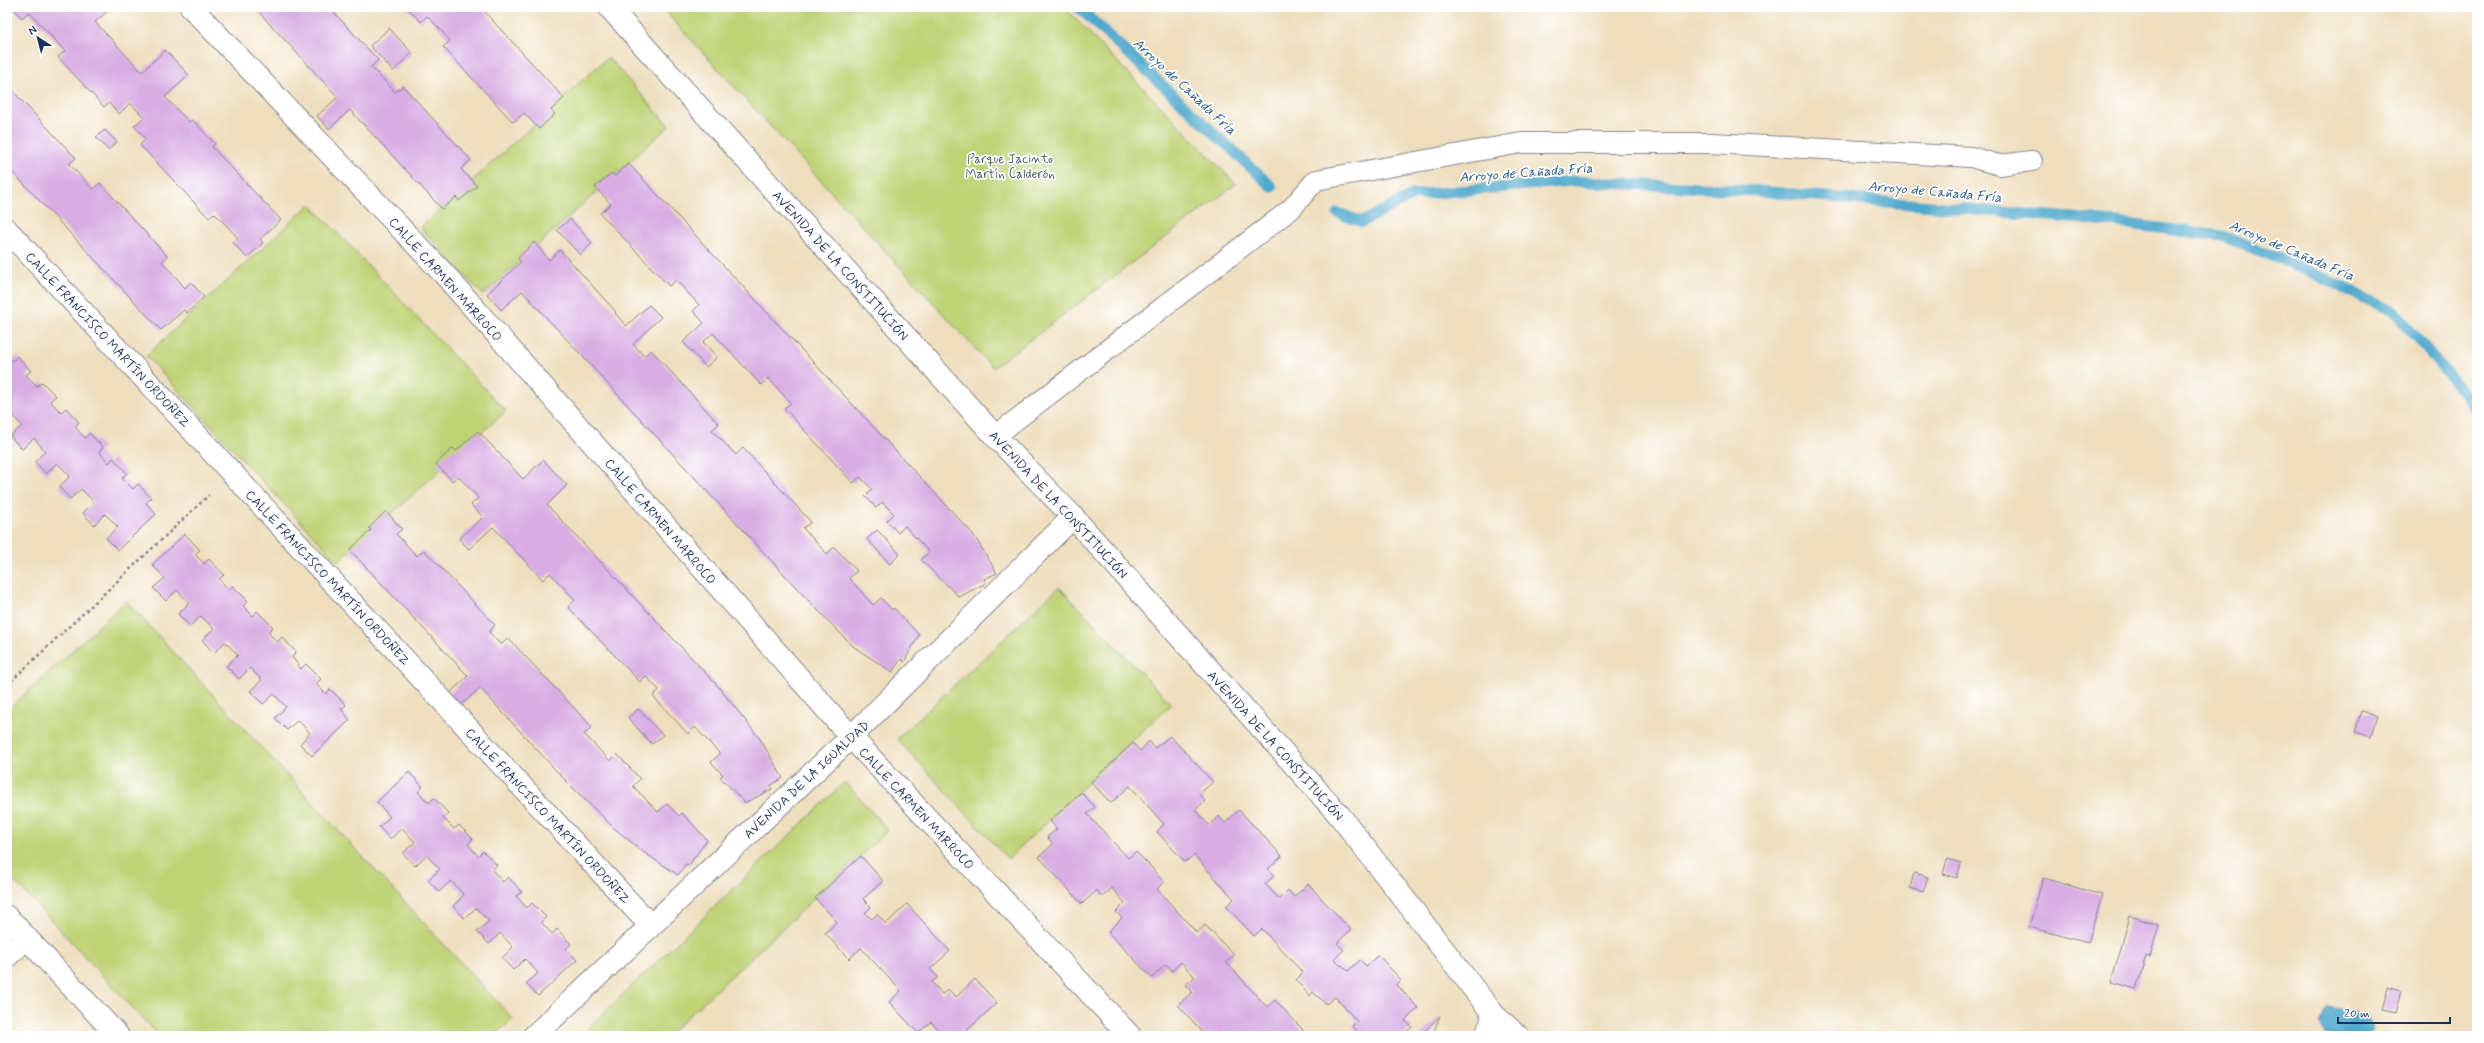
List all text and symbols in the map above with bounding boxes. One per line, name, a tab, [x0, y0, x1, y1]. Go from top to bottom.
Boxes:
north arrow	[18, 18, 58, 58]
text: N	[26, 23, 40, 39]
water label: Arroyo de Cañada Fría	[1129, 34, 1240, 139]
park label: Parque Jacinto Martín Calderón	[965, 151, 1055, 183]
water label: Arroyo de Cañada Fría	[1459, 159, 1594, 187]
water label: Arroyo de Cañada Fría	[1867, 177, 2003, 207]
street label: AVENIDA DE LA CONSTITUCIÓN	[768, 188, 912, 344]
street label: CALLE CARMEN MARROCO	[385, 214, 505, 346]
water label: Arroyo de Cañada Fría	[2226, 216, 2357, 285]
street label: CALLE FRANCISCO MARTÍN ORDOÑEZ	[21, 248, 194, 431]
street label: AVENIDA DE LA CONSTITUCIÓN	[985, 428, 1131, 582]
street label: CALLE CARMEN MARROCO	[600, 455, 719, 589]
street label: CALLE FRANCISCO MARTÍN ORDOÑEZ	[241, 486, 414, 669]
street label: AVENIDA DE LA CONSTITUCIÓN	[1203, 668, 1347, 824]
street label: AVENIDA DE LA IGUALDAD	[741, 717, 873, 843]
street label: CALLE FRANCISCO MARTÍN ORDOÑEZ	[461, 724, 634, 907]
street label: CALLE CARMEN MARROCO	[855, 744, 977, 874]
scale bar	[2338, 999, 2450, 1025]
text: 20 m	[2344, 1006, 2370, 1022]

